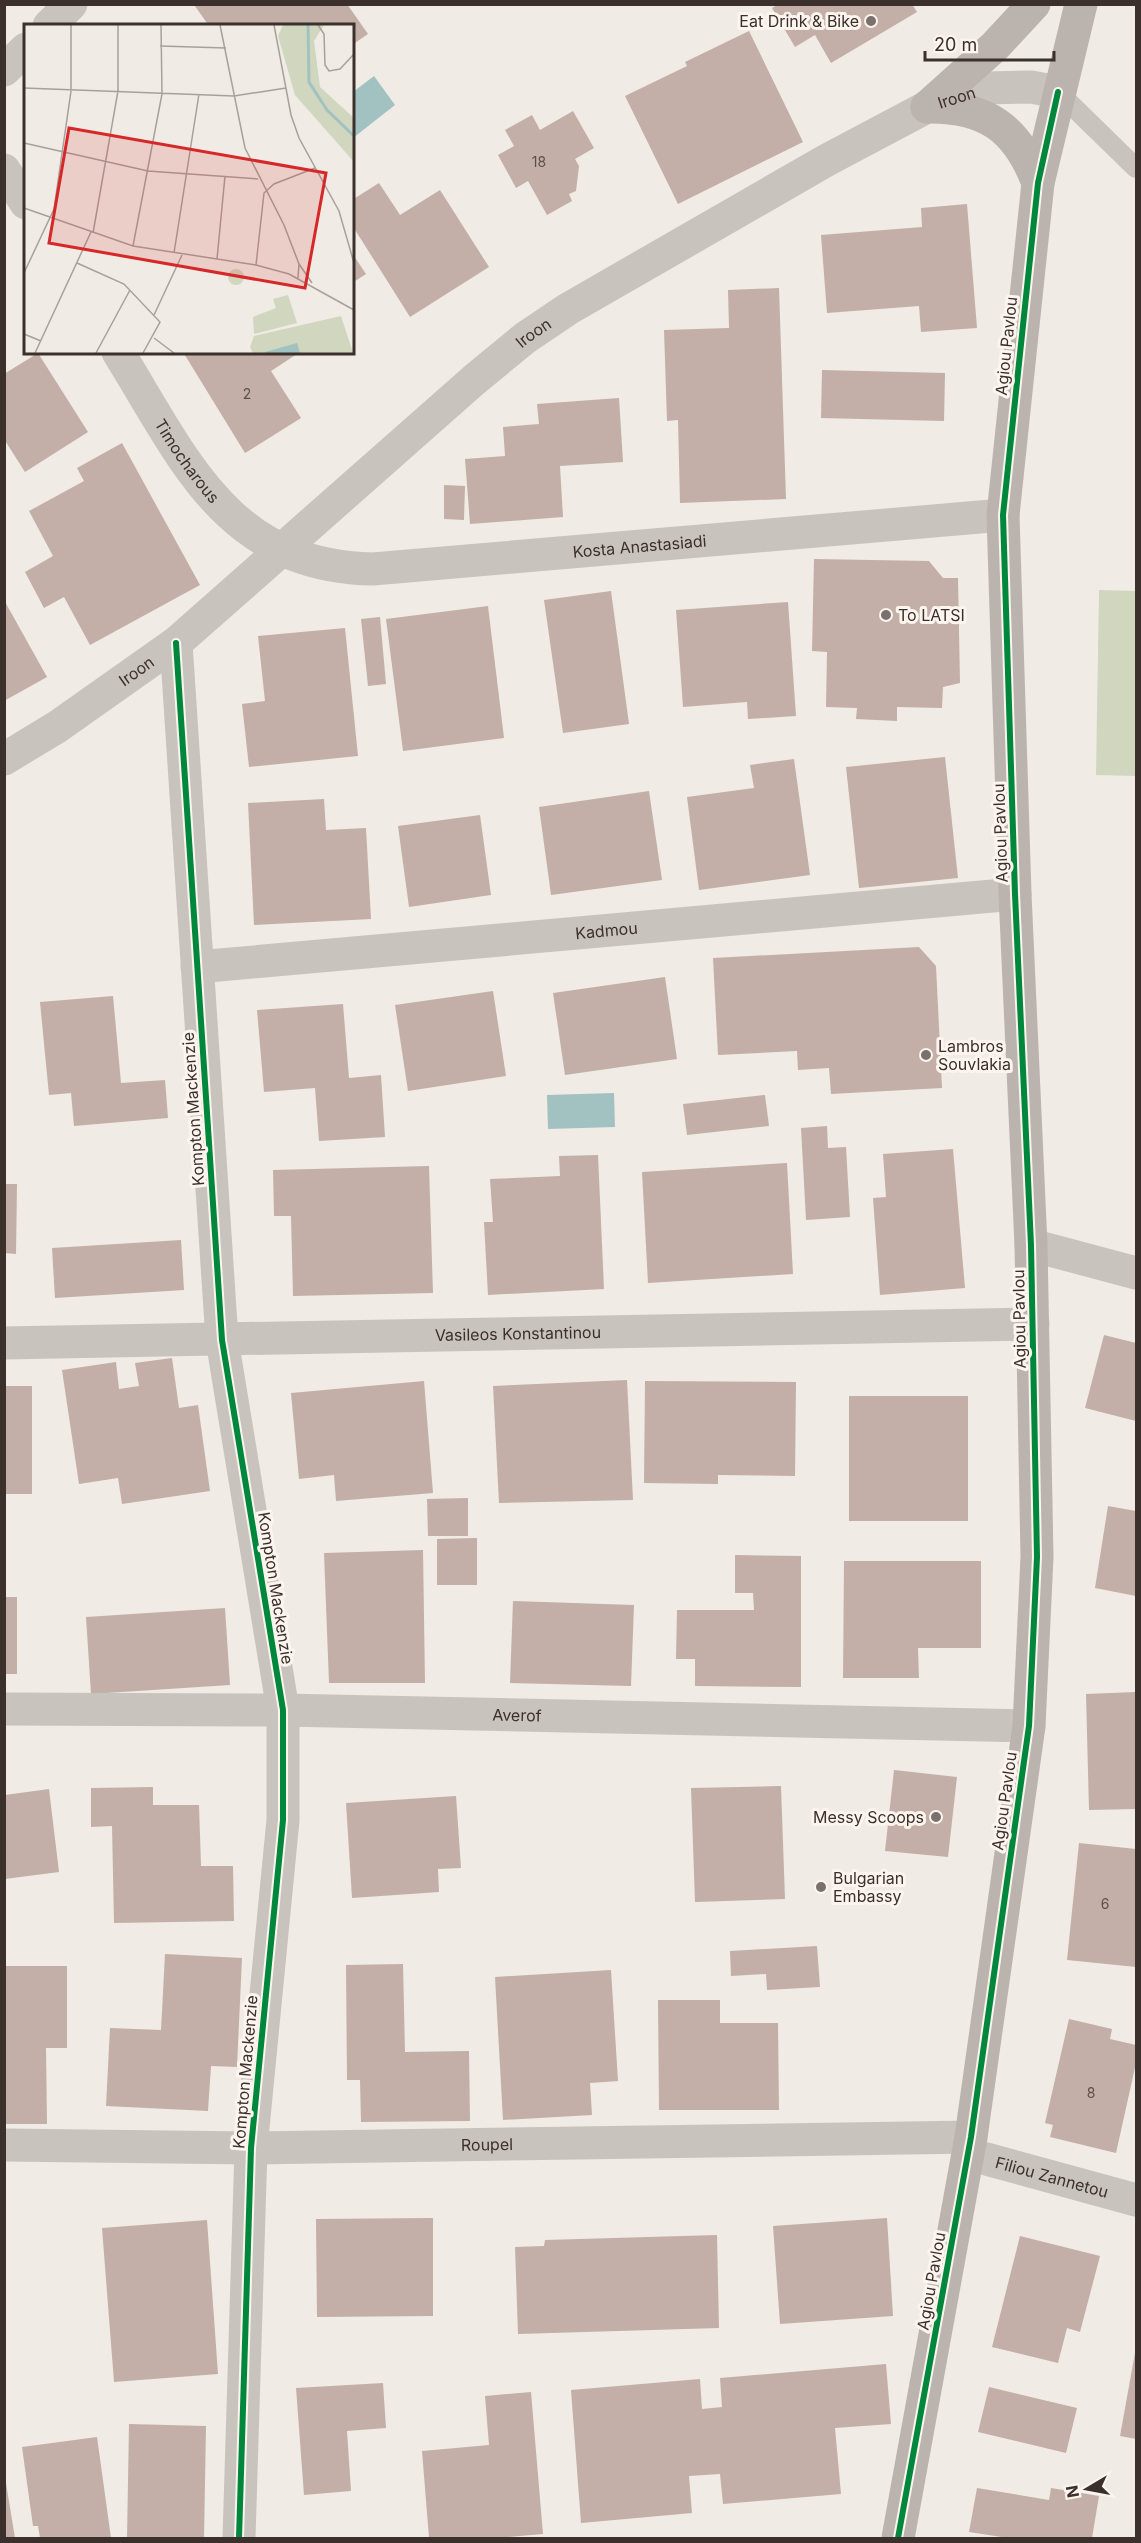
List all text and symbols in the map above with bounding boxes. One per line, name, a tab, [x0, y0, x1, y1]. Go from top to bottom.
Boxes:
place label: Eat Drink & Bike	[739, 11, 859, 31]
marker: Eat Drink & Bike	[864, 14, 878, 28]
inset map	[24, 24, 354, 354]
scale bar	[925, 24, 1054, 62]
text: 20 m	[934, 34, 977, 55]
street label: Iroon	[935, 82, 978, 113]
house number: 18	[532, 153, 546, 170]
street label: Agiou Pavlou	[991, 296, 1021, 396]
street label: Iroon	[511, 313, 555, 352]
house number: 2	[243, 385, 251, 402]
street label: Timocharous	[151, 415, 224, 507]
street label: Kosta Anastasiadi	[572, 530, 707, 562]
place label: To LATSI	[898, 605, 965, 625]
marker: To LATSI	[879, 608, 893, 622]
street label: Iroon	[115, 652, 158, 690]
street label: Agiou Pavlou	[988, 783, 1012, 883]
street label: Kadmou	[574, 918, 638, 943]
street label: Kompton Mackenzie	[178, 1032, 208, 1186]
place label: Lambros Souvlakia	[938, 1036, 1011, 1074]
marker: Lambros Souvlakia	[919, 1048, 933, 1062]
street label: Agiou Pavlou	[1008, 1269, 1030, 1369]
street label: Vasileos Konstantinou	[435, 1322, 601, 1345]
street label: Kompton Mackenzie	[254, 1510, 298, 1666]
street label: Averof	[492, 1704, 542, 1726]
street label: Agiou Pavlou	[987, 1750, 1021, 1852]
place label: Messy Scoops	[813, 1807, 924, 1827]
marker: Messy Scoops	[929, 1810, 943, 1824]
place label: Bulgarian Embassy	[833, 1868, 904, 1906]
marker: Bulgarian Embassy	[814, 1880, 828, 1894]
house number: 6	[1101, 1895, 1109, 1912]
street label: Kompton Mackenzie	[228, 1994, 262, 2150]
house number: 8	[1087, 2084, 1095, 2101]
street label: Roupel	[461, 2134, 513, 2155]
street label: Filiou Zannetou	[993, 2152, 1111, 2202]
street label: Agiou Pavlou	[913, 2230, 949, 2332]
north arrow	[1057, 2459, 1117, 2519]
text: N	[1061, 2484, 1083, 2499]

